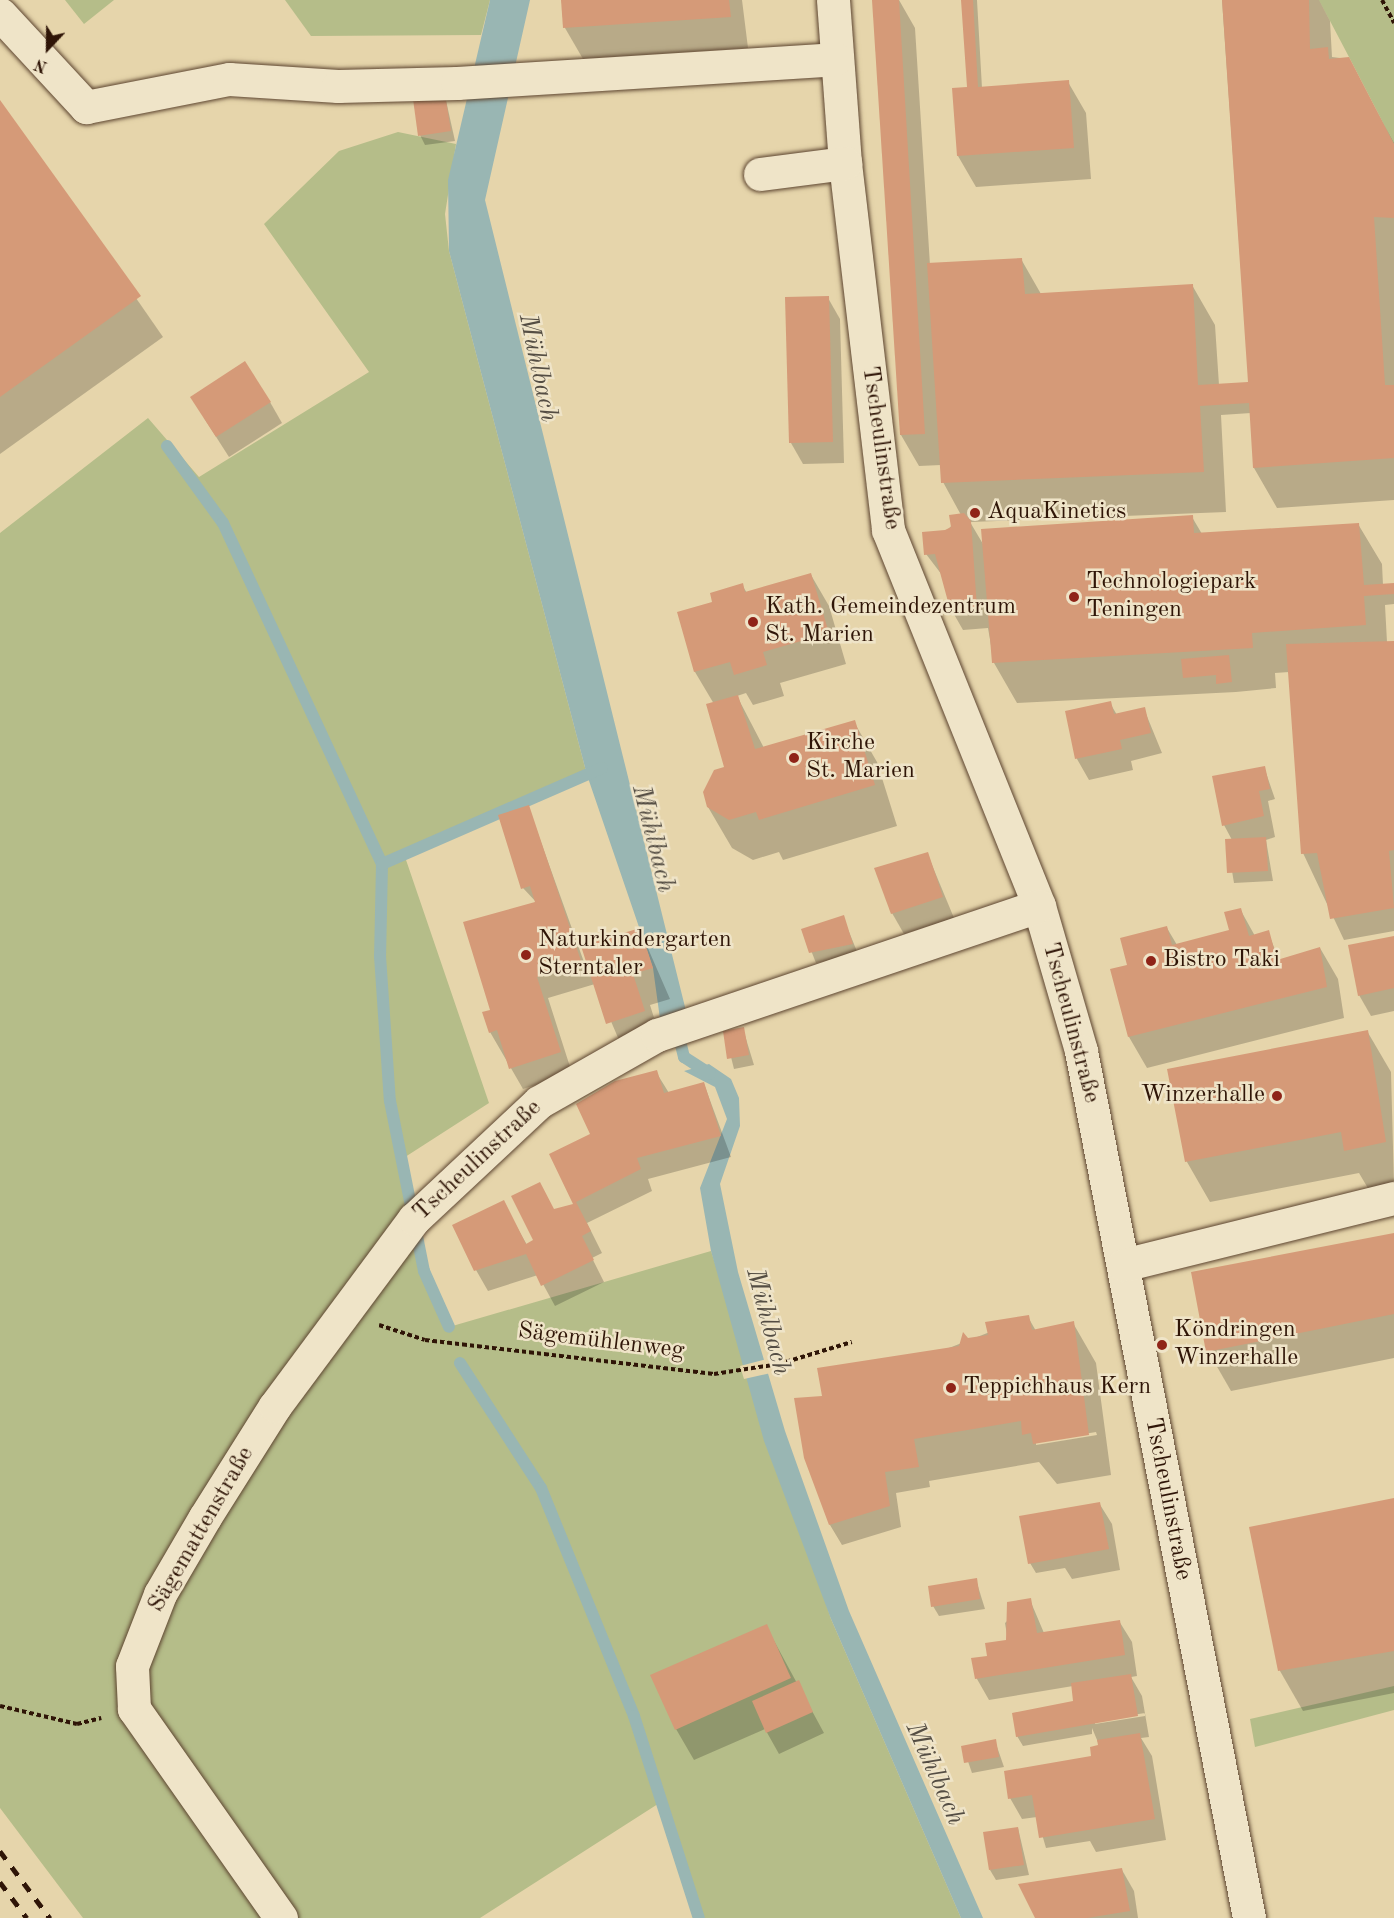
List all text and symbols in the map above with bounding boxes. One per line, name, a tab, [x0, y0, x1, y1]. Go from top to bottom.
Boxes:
north arrow	[18, 18, 78, 78]
text: N	[33, 55, 50, 74]
water label: Mühlbach	[510, 311, 564, 425]
street label: Tscheulinstraße	[854, 364, 906, 532]
place label: AquaKinetics	[987, 499, 1126, 527]
marker: AquaKinetics	[968, 506, 982, 520]
place label: Technologiepark Teningen	[1086, 569, 1256, 625]
marker: Technologiepark Teningen	[1067, 590, 1081, 604]
place label: Kath. Gemeindezentrum St. Marien	[765, 594, 1016, 650]
marker: Kath. Gemeindezentrum St. Marien	[746, 615, 760, 629]
place label: Kirche St. Marien	[806, 730, 915, 786]
marker: Kirche St. Marien	[787, 751, 801, 765]
water label: Mühlbach	[624, 782, 680, 896]
place label: Naturkindergarten Sterntaler	[538, 927, 732, 983]
street label: Tscheulinstraße	[1035, 940, 1105, 1106]
place label: Bistro Taki	[1163, 947, 1280, 975]
marker: Naturkindergarten Sterntaler	[519, 948, 533, 962]
marker: Bistro Taki	[1144, 954, 1158, 968]
place label: Winzerhalle	[1141, 1082, 1265, 1110]
marker: Winzerhalle	[1270, 1089, 1284, 1103]
street label: Tscheulinstraße	[408, 1094, 548, 1228]
water label: Mühlbach	[738, 1265, 796, 1379]
street label: Sägemühlenweg	[516, 1317, 686, 1367]
place label: Köndringen Winzerhalle	[1174, 1317, 1298, 1373]
marker: Köndringen Winzerhalle	[1155, 1338, 1169, 1352]
place label: Teppichhaus Kern	[963, 1374, 1151, 1402]
marker: Teppichhaus Kern	[944, 1381, 958, 1395]
street label: Tscheulinstraße	[1137, 1415, 1197, 1583]
street label: Sägemattenstraße	[143, 1442, 261, 1618]
water label: Mühlbach	[897, 1718, 971, 1830]

